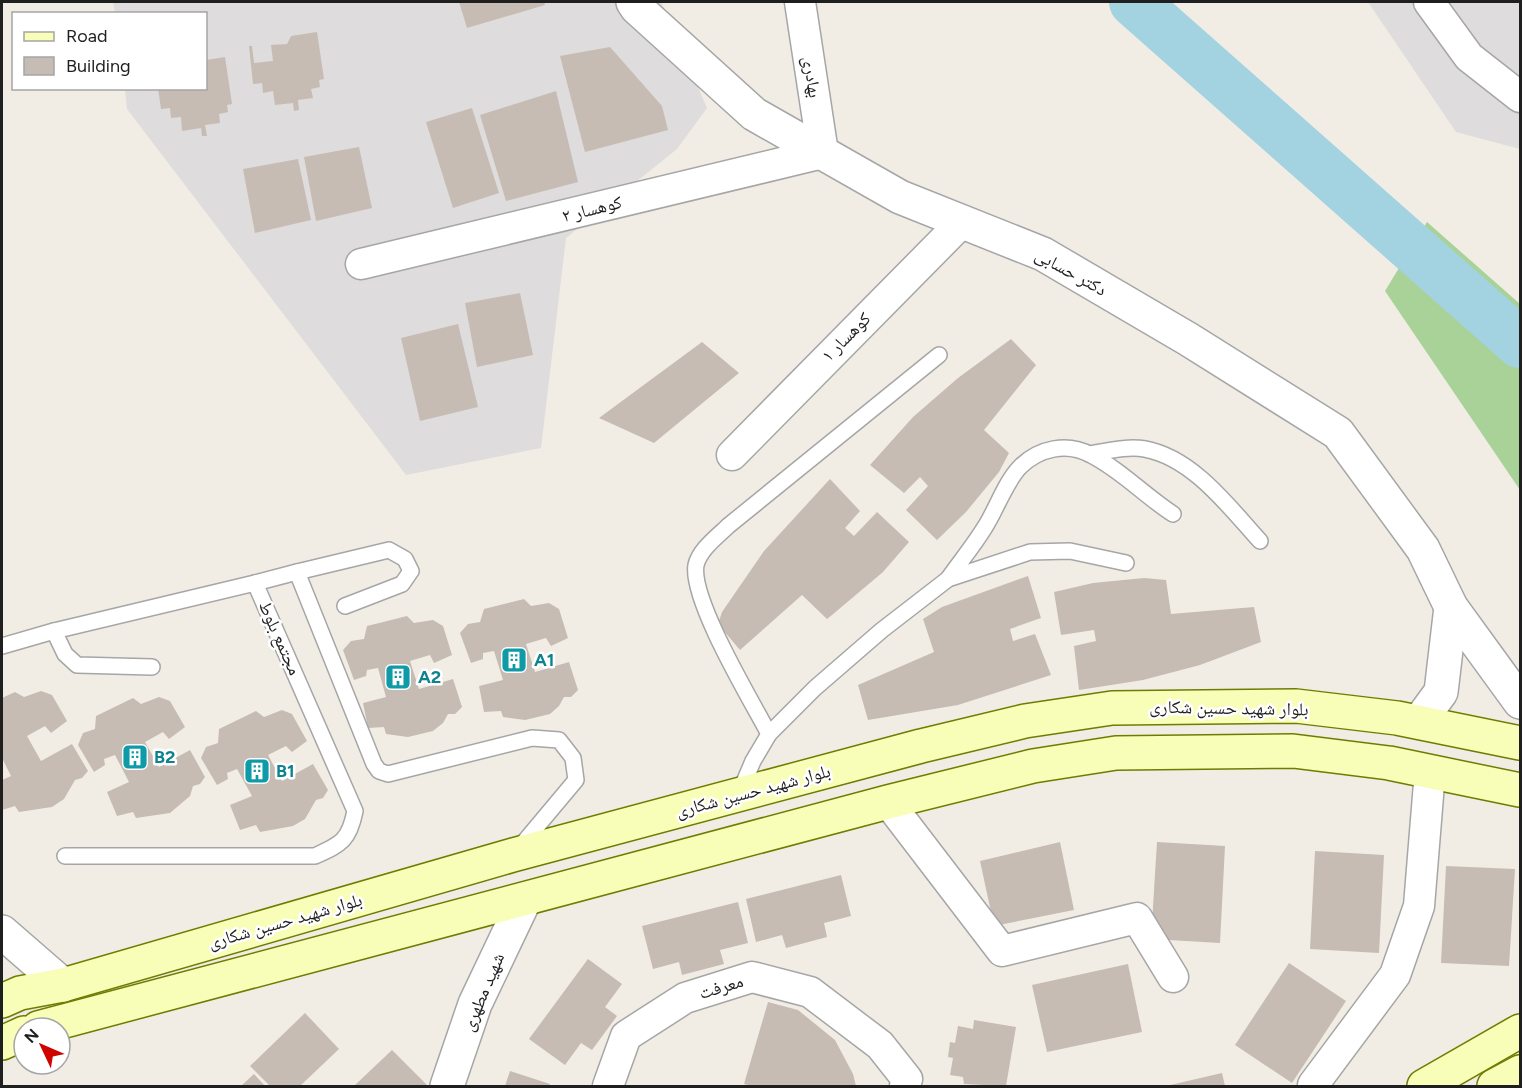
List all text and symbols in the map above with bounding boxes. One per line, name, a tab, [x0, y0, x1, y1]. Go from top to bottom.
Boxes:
legend	[12, 12, 207, 90]
text: Road	[66, 25, 107, 47]
text: Building	[66, 55, 131, 77]
street label: بهادری	[798, 55, 826, 99]
street label: کوهسار ۲	[560, 191, 625, 227]
street label: دکتر حسابی	[1031, 243, 1111, 301]
street label: کوهسار ۱	[817, 307, 876, 366]
street label: مجتمع بلوط	[253, 598, 306, 679]
building icon: A1	[499, 645, 529, 675]
place label: A1	[534, 649, 554, 671]
building icon: A2	[383, 662, 413, 692]
place label: A2	[418, 666, 441, 688]
street label: بلوار شهید حسین شکاری	[1149, 696, 1309, 720]
building icon: B2	[120, 742, 150, 772]
place label: B2	[154, 746, 175, 768]
building icon: B1	[242, 756, 272, 786]
place label: B1	[276, 760, 295, 782]
street label: بلوار شهید حسین شکاری	[673, 760, 833, 822]
street label: بلوار شهید حسین شکاری	[205, 888, 365, 954]
street label: شهید مطهری	[457, 950, 509, 1034]
street label: معرفت	[696, 970, 746, 1004]
north arrow	[12, 1016, 72, 1076]
text: N	[20, 1025, 43, 1047]

